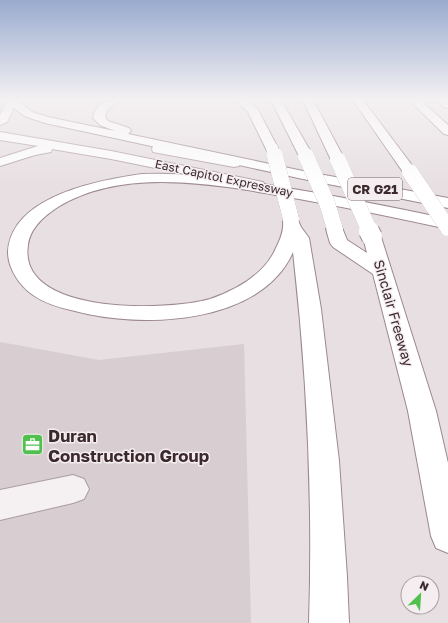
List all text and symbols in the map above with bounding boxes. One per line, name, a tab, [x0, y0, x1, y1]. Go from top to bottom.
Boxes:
street label: East Capitol Expressway	[154, 156, 295, 200]
road number: CR G21	[348, 178, 402, 200]
street label: Sinclair Freeway	[371, 258, 417, 369]
place label: Duran Construction Group	[48, 425, 209, 466]
office icon: Duran Construction Group	[19, 432, 45, 458]
north arrow	[400, 575, 440, 615]
text: N	[418, 578, 431, 593]

